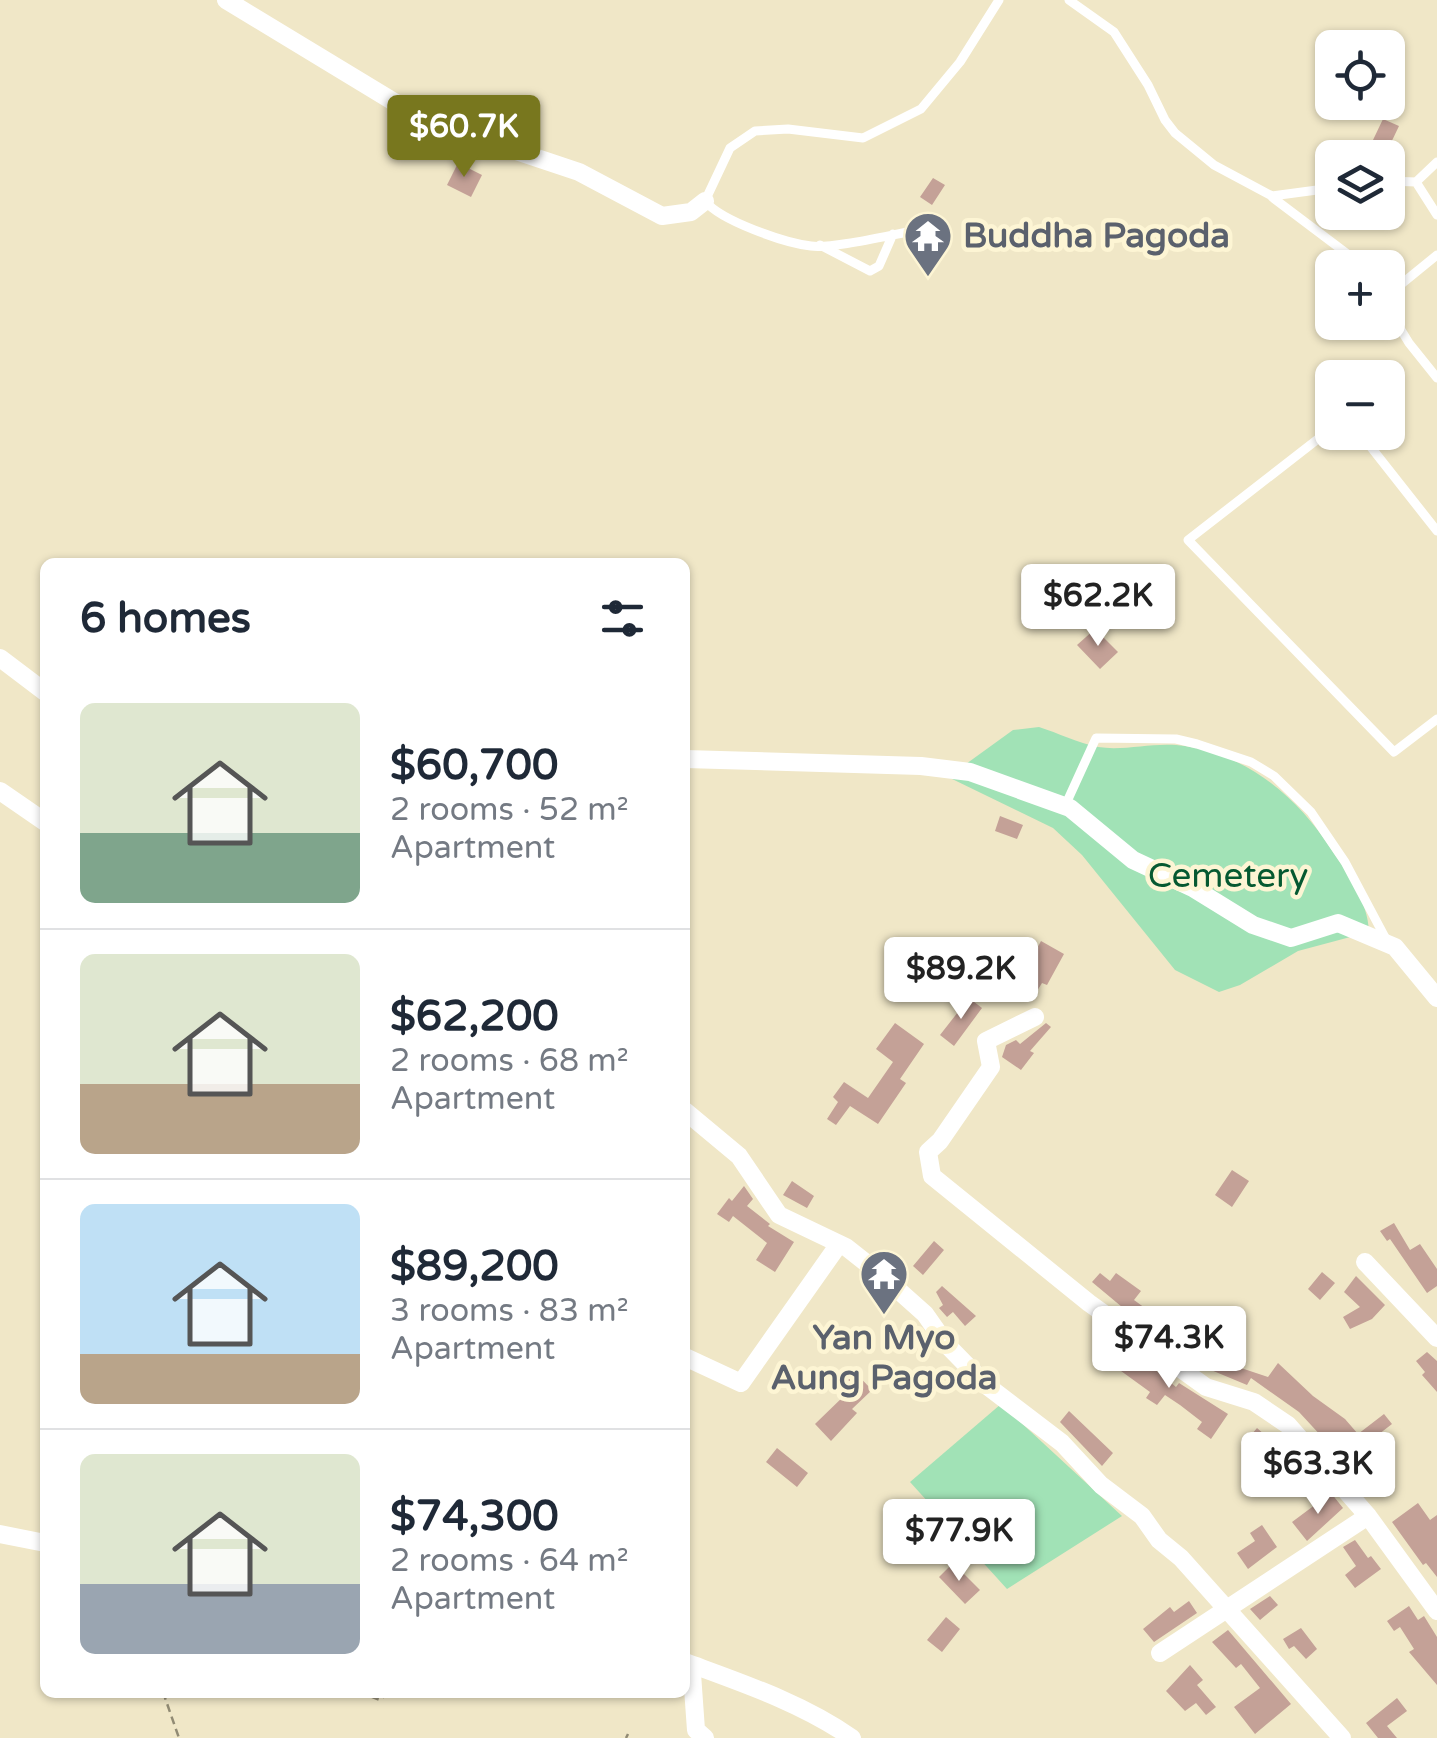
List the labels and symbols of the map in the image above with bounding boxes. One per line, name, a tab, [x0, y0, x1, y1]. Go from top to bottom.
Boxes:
pin: $60.7K	[383, 95, 545, 180]
temple icon: Buddha Pagoda	[902, 210, 954, 278]
place label: Buddha Pagoda	[963, 215, 1230, 257]
pin: $62.2K	[1017, 564, 1179, 649]
park label: Cemetery	[1148, 855, 1308, 897]
pin: $89.2K	[880, 937, 1042, 1022]
temple icon: Yan Myo Aung Pagoda	[858, 1248, 910, 1316]
pin: $74.3K	[1088, 1306, 1250, 1391]
place label: Yan Myo Aung Pagoda	[771, 1317, 997, 1399]
pin: $63.3K	[1237, 1432, 1399, 1517]
pin: $77.9K	[878, 1499, 1040, 1584]

